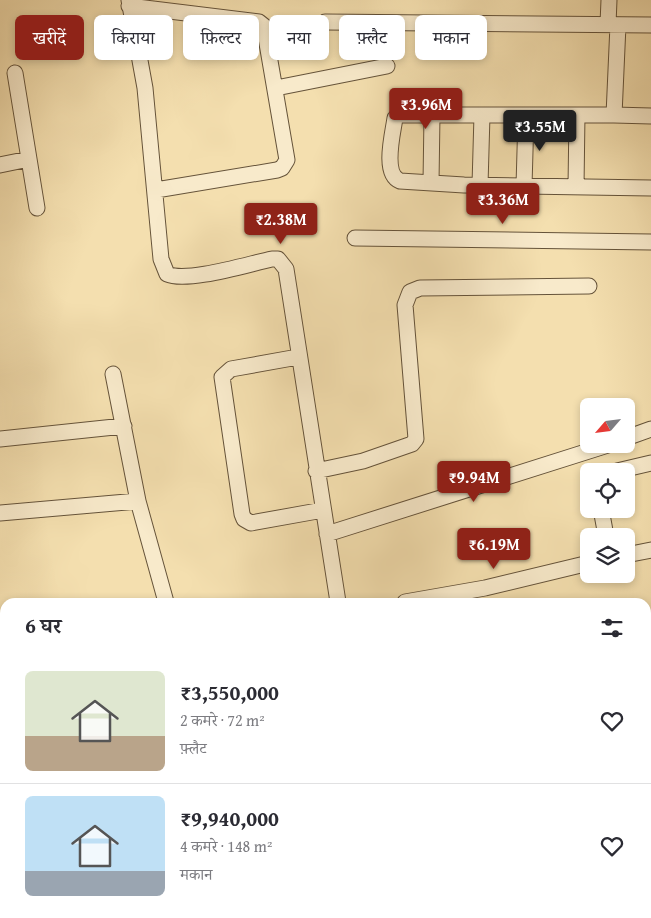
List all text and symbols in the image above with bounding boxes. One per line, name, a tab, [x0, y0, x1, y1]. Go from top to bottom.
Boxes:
chip: खरीदें	[15, 15, 84, 60]
chip: किराया	[94, 15, 173, 60]
chip: फ़िल्टर	[183, 15, 259, 60]
chip: नया	[269, 15, 329, 60]
chip: फ़्लैट	[339, 15, 405, 60]
chip: मकान	[415, 15, 487, 60]
pin: ₹3.96M	[385, 88, 467, 130]
text: ₹3.96M	[400, 92, 452, 116]
pin: ₹3.55M	[499, 110, 581, 152]
text: ₹3.55M	[514, 114, 566, 138]
pin: ₹3.36M	[462, 182, 544, 225]
text: ₹3.36M	[477, 187, 529, 211]
pin: ₹2.38M	[240, 202, 322, 245]
text: ₹2.38M	[255, 207, 307, 231]
north arrow	[580, 398, 635, 452]
map controls	[580, 398, 635, 583]
pin: ₹9.94M	[433, 460, 515, 503]
button: locate	[580, 463, 635, 518]
text: ₹9.94M	[448, 465, 500, 489]
pin: ₹6.19M	[453, 528, 535, 570]
button: layers	[580, 528, 635, 583]
text: ₹6.19M	[468, 532, 520, 556]
text: 6 घर	[25, 610, 61, 641]
icon: filters	[598, 614, 626, 642]
text: ₹3,550,000	[180, 677, 279, 708]
icon: home	[65, 691, 125, 751]
icon: heart	[598, 707, 626, 735]
text: 2 कमरे · 72 m²	[180, 708, 265, 732]
text: फ़्लैट	[180, 736, 207, 760]
text: ₹9,940,000	[180, 803, 279, 834]
icon: home	[65, 816, 125, 876]
icon: heart	[598, 832, 626, 860]
text: 4 कमरे · 148 m²	[180, 834, 272, 858]
text: मकान	[180, 862, 212, 886]

